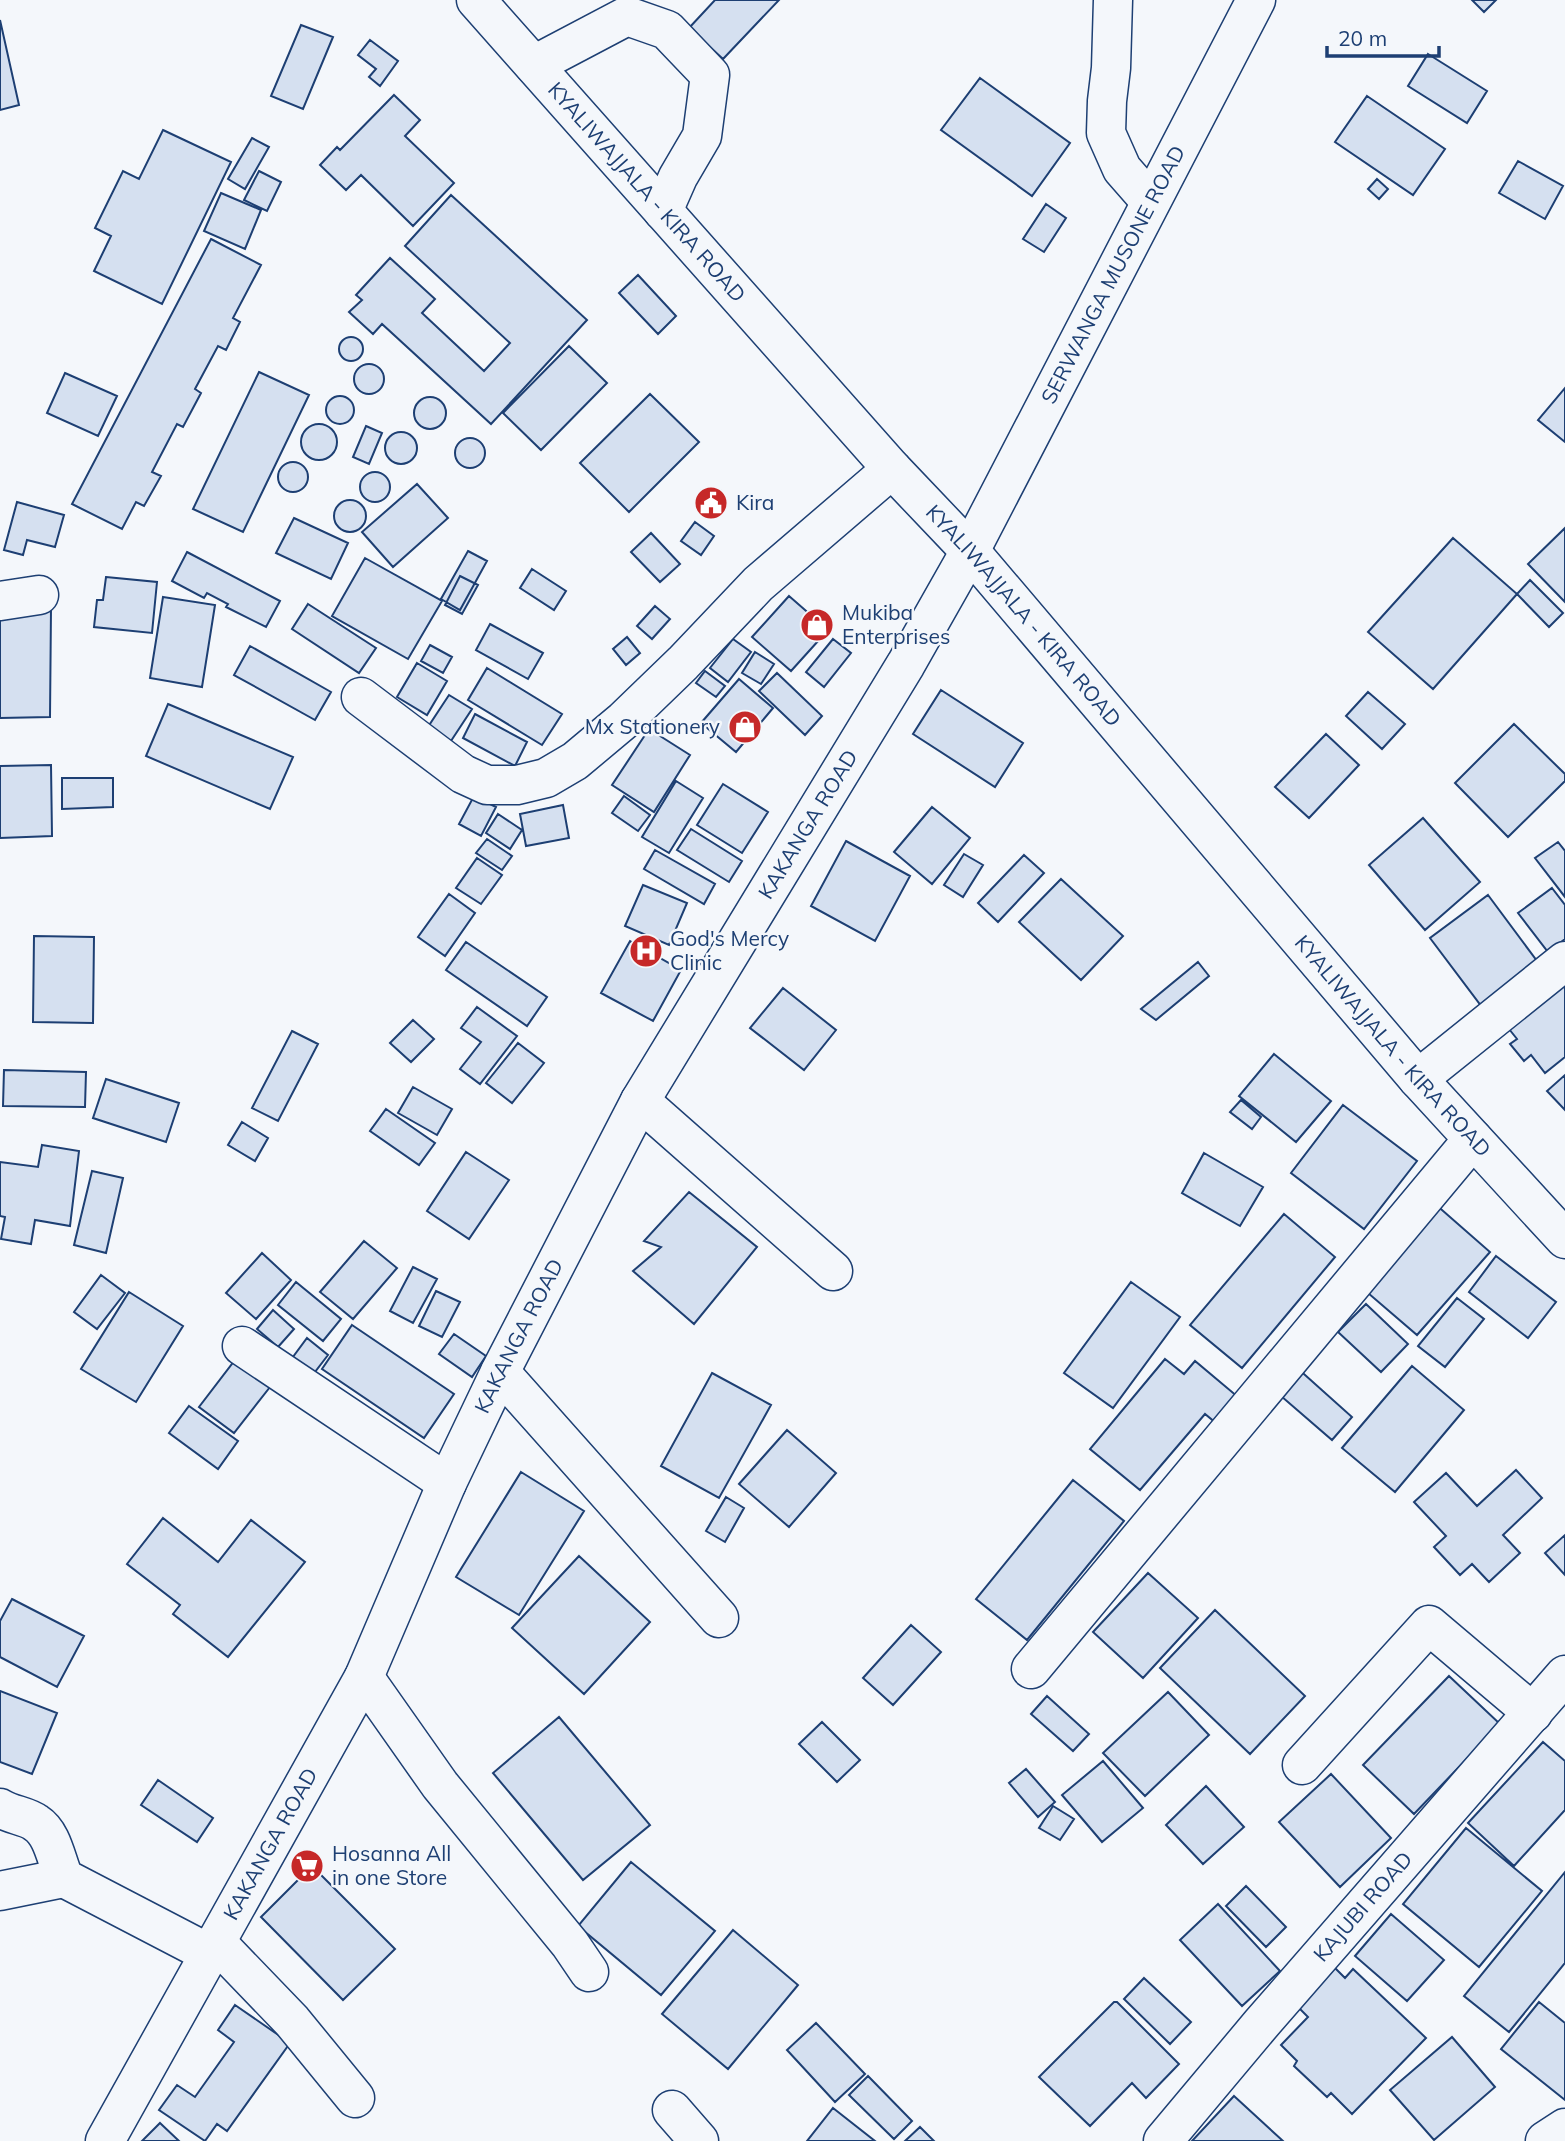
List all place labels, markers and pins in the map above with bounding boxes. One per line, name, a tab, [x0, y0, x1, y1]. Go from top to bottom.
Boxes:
public building icon: Kira	[692, 484, 730, 522]
place label: Kira	[736, 489, 774, 515]
place label: Mukiba Enterprises	[842, 599, 950, 649]
shop icon: Mukiba Enterprises	[798, 606, 836, 644]
shop icon: Mx Stationery	[726, 708, 764, 746]
place label: Mx Stationery	[585, 713, 720, 739]
place label: God's Mercy Clinic	[670, 925, 789, 975]
hospital icon: God's Mercy Clinic	[627, 932, 665, 970]
place label: Hosanna All in one Store	[332, 1840, 451, 1890]
supermarket icon: Hosanna All in one Store	[288, 1847, 326, 1885]

